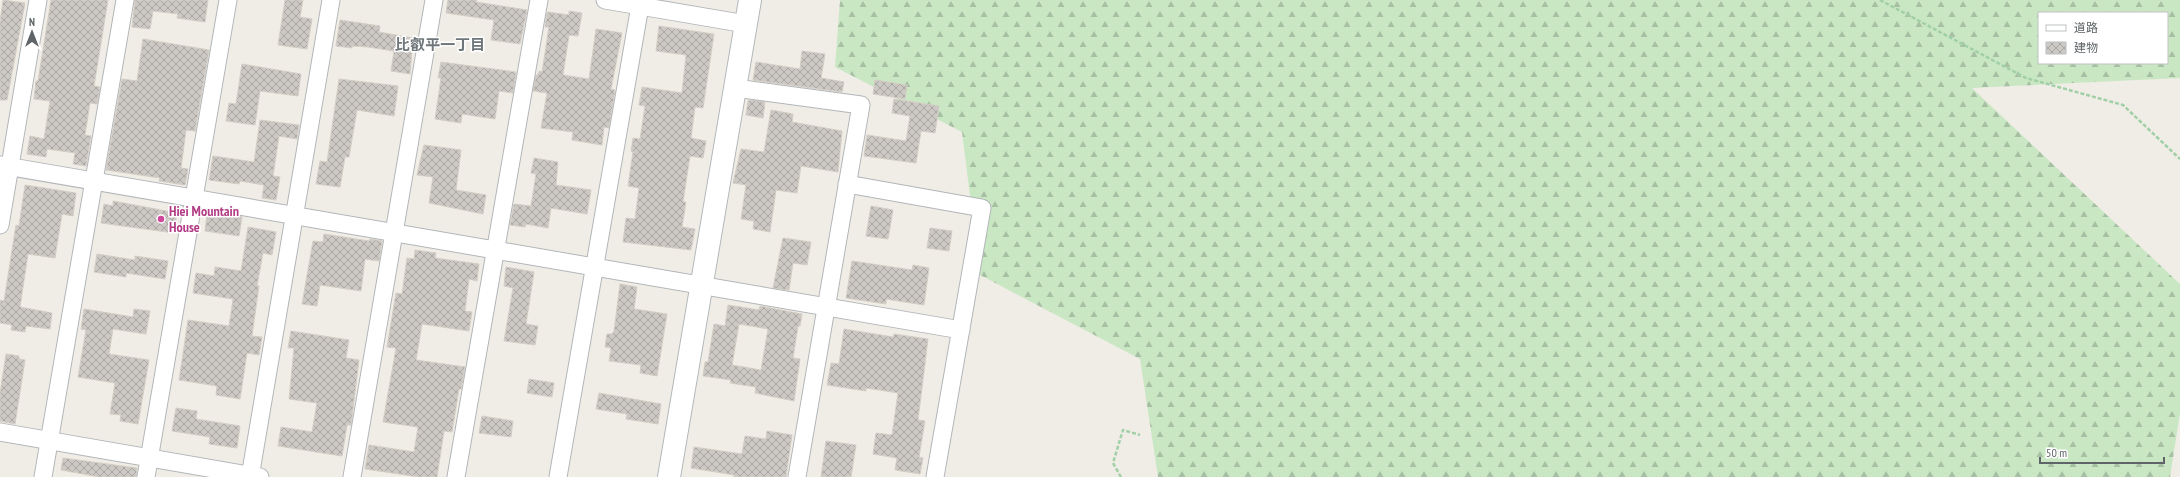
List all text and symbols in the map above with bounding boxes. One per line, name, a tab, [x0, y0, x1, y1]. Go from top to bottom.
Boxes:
north arrow	[12, 12, 52, 52]
legend	[2038, 12, 2168, 64]
text: N	[29, 15, 35, 29]
text: 道路	[2074, 20, 2098, 35]
district label: 比叡平一丁目	[395, 35, 485, 54]
text: 建物	[2074, 40, 2098, 55]
place label: Hiei Mountain House	[169, 202, 239, 236]
marker: Hiei Mountain House	[156, 214, 166, 224]
scale bar	[2040, 439, 2164, 465]
text: 50 m	[2046, 445, 2067, 460]

